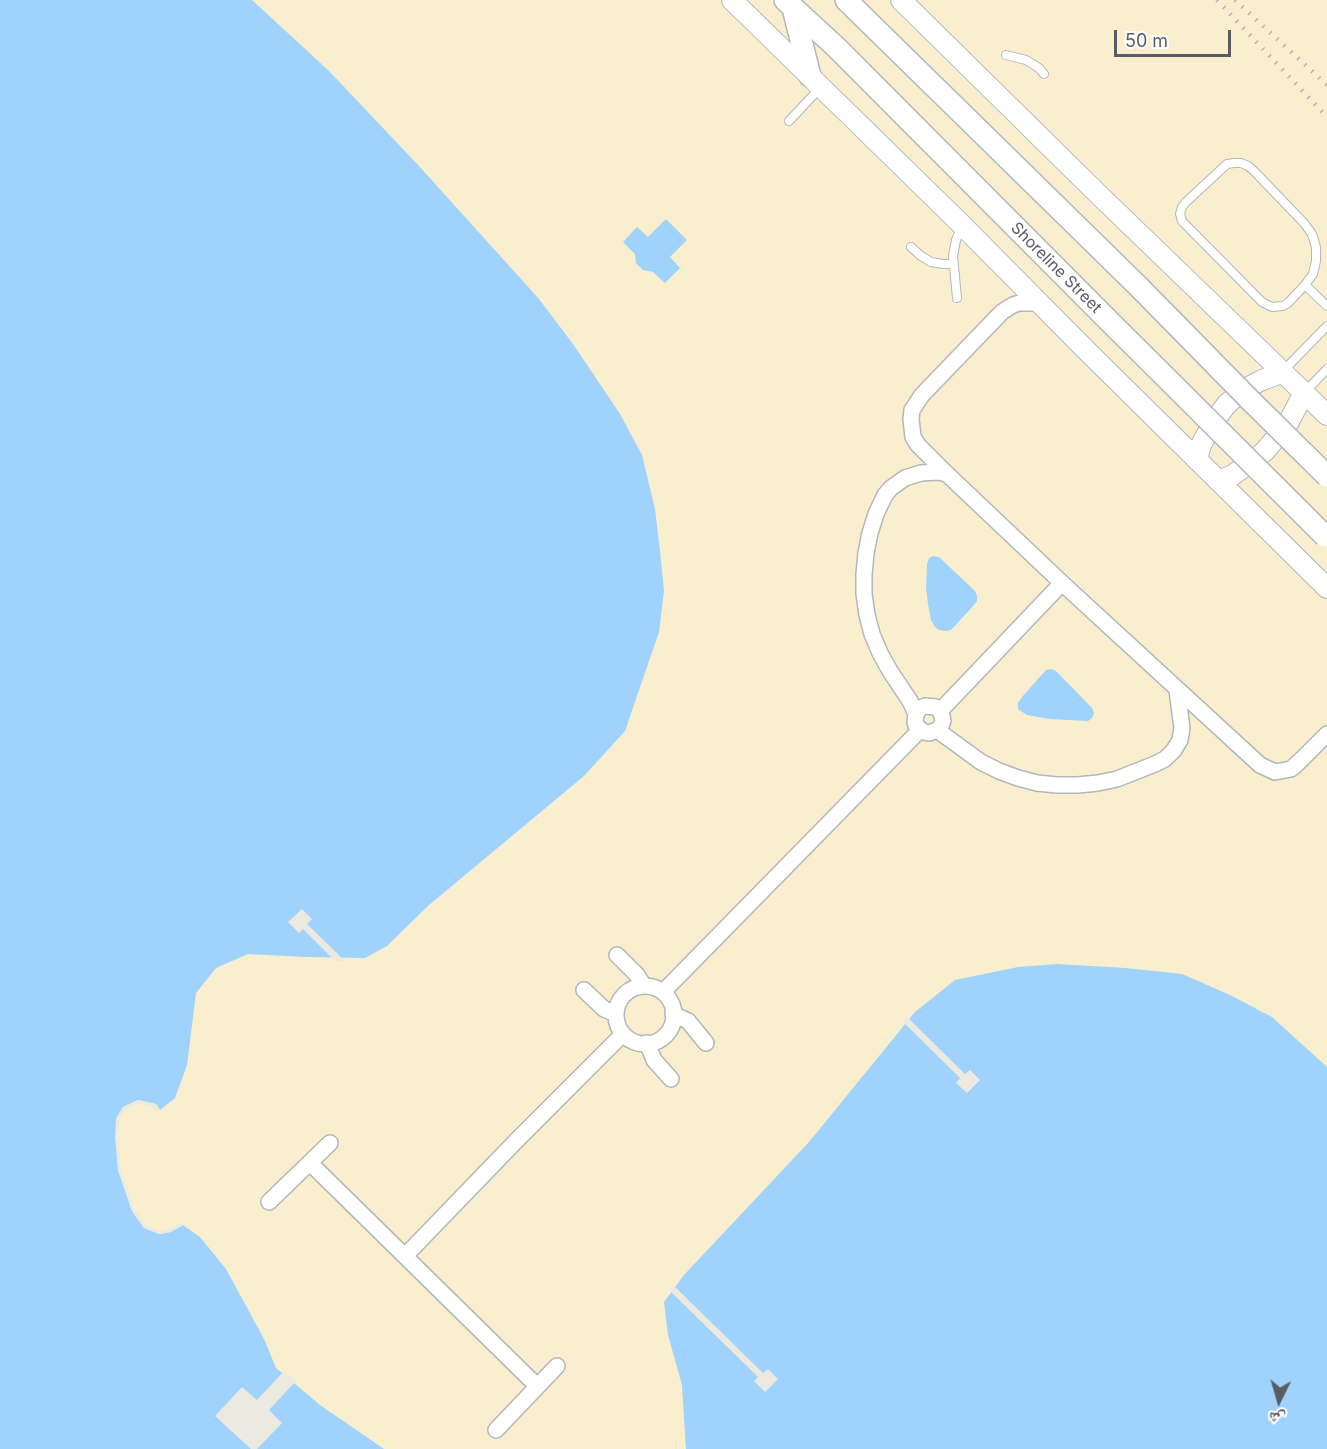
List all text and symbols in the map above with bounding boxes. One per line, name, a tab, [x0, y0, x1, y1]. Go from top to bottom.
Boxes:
scale bar	[1117, 18, 1234, 56]
text: 50 m	[1125, 30, 1168, 51]
street label: Shoreline Street	[1007, 219, 1105, 317]
north arrow	[1249, 1371, 1309, 1431]
text: ش	[1268, 1408, 1287, 1430]

